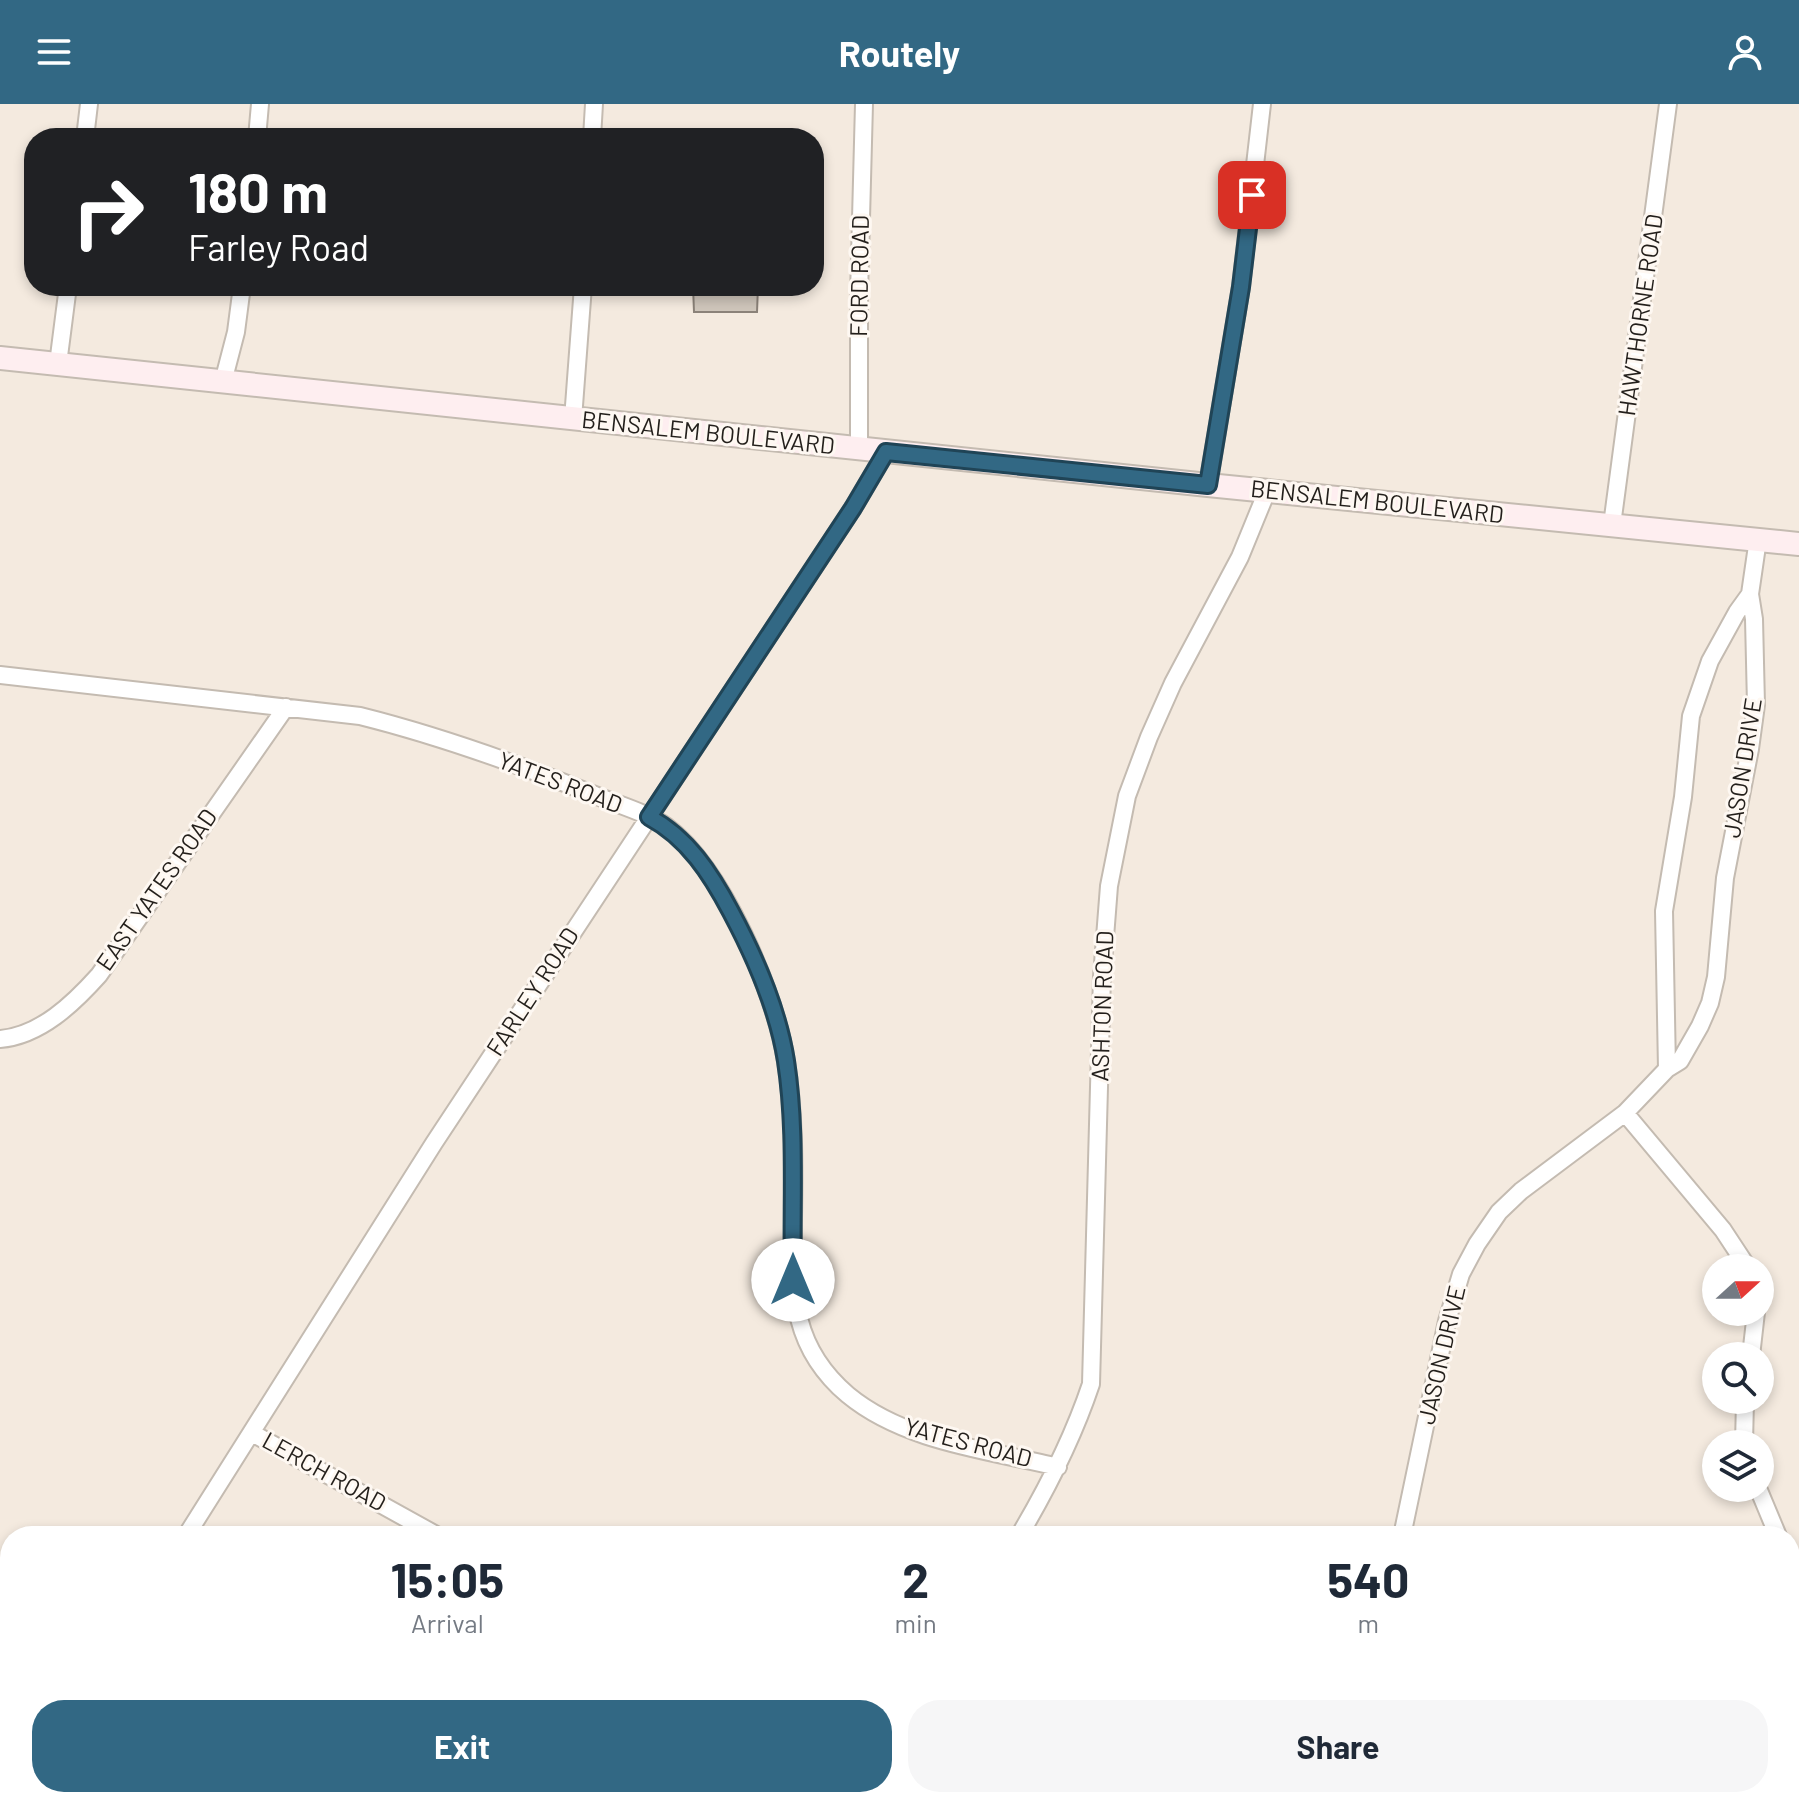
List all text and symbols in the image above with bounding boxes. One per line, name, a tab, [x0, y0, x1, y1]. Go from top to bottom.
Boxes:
icon: menu	[32, 30, 76, 74]
icon: person	[1723, 30, 1767, 74]
text: Routely	[839, 31, 960, 74]
text: 180 m	[188, 157, 328, 224]
icon: right	[56, 160, 160, 264]
pin	[1218, 161, 1286, 229]
icon: arrive	[1230, 173, 1274, 217]
street label: HAWTHORNE ROAD	[1611, 212, 1668, 418]
street label: FORD ROAD	[843, 215, 874, 337]
text: Farley Road	[188, 225, 369, 268]
street label: BENSALEM BOULEVARD	[580, 404, 836, 459]
street label: BENSALEM BOULEVARD	[1249, 473, 1505, 528]
street label: JASON DRIVE	[1716, 696, 1767, 840]
street label: YATES ROAD	[494, 745, 627, 819]
street label: EAST YATES ROAD	[89, 803, 222, 976]
street label: FARLEY ROAD	[479, 922, 584, 1061]
street label: ASHTON ROAD	[1084, 930, 1119, 1082]
position arrow	[751, 1238, 835, 1322]
north arrow	[1702, 1254, 1774, 1326]
map controls	[1702, 1254, 1774, 1502]
street label: JASON DRIVE	[1411, 1283, 1471, 1427]
button: search	[1702, 1342, 1774, 1414]
street label: YATES ROAD	[902, 1411, 1035, 1472]
street label: LERCH ROAD	[258, 1425, 392, 1517]
button: layers	[1702, 1430, 1774, 1502]
text: 15:05	[390, 1550, 504, 1608]
text: 2	[902, 1550, 929, 1608]
text: 540	[1327, 1550, 1409, 1608]
text: Arrival	[411, 1607, 484, 1638]
text: min	[895, 1607, 937, 1638]
text: m	[1358, 1607, 1379, 1638]
button: Exit	[32, 1700, 892, 1792]
button: Share	[908, 1700, 1768, 1792]

